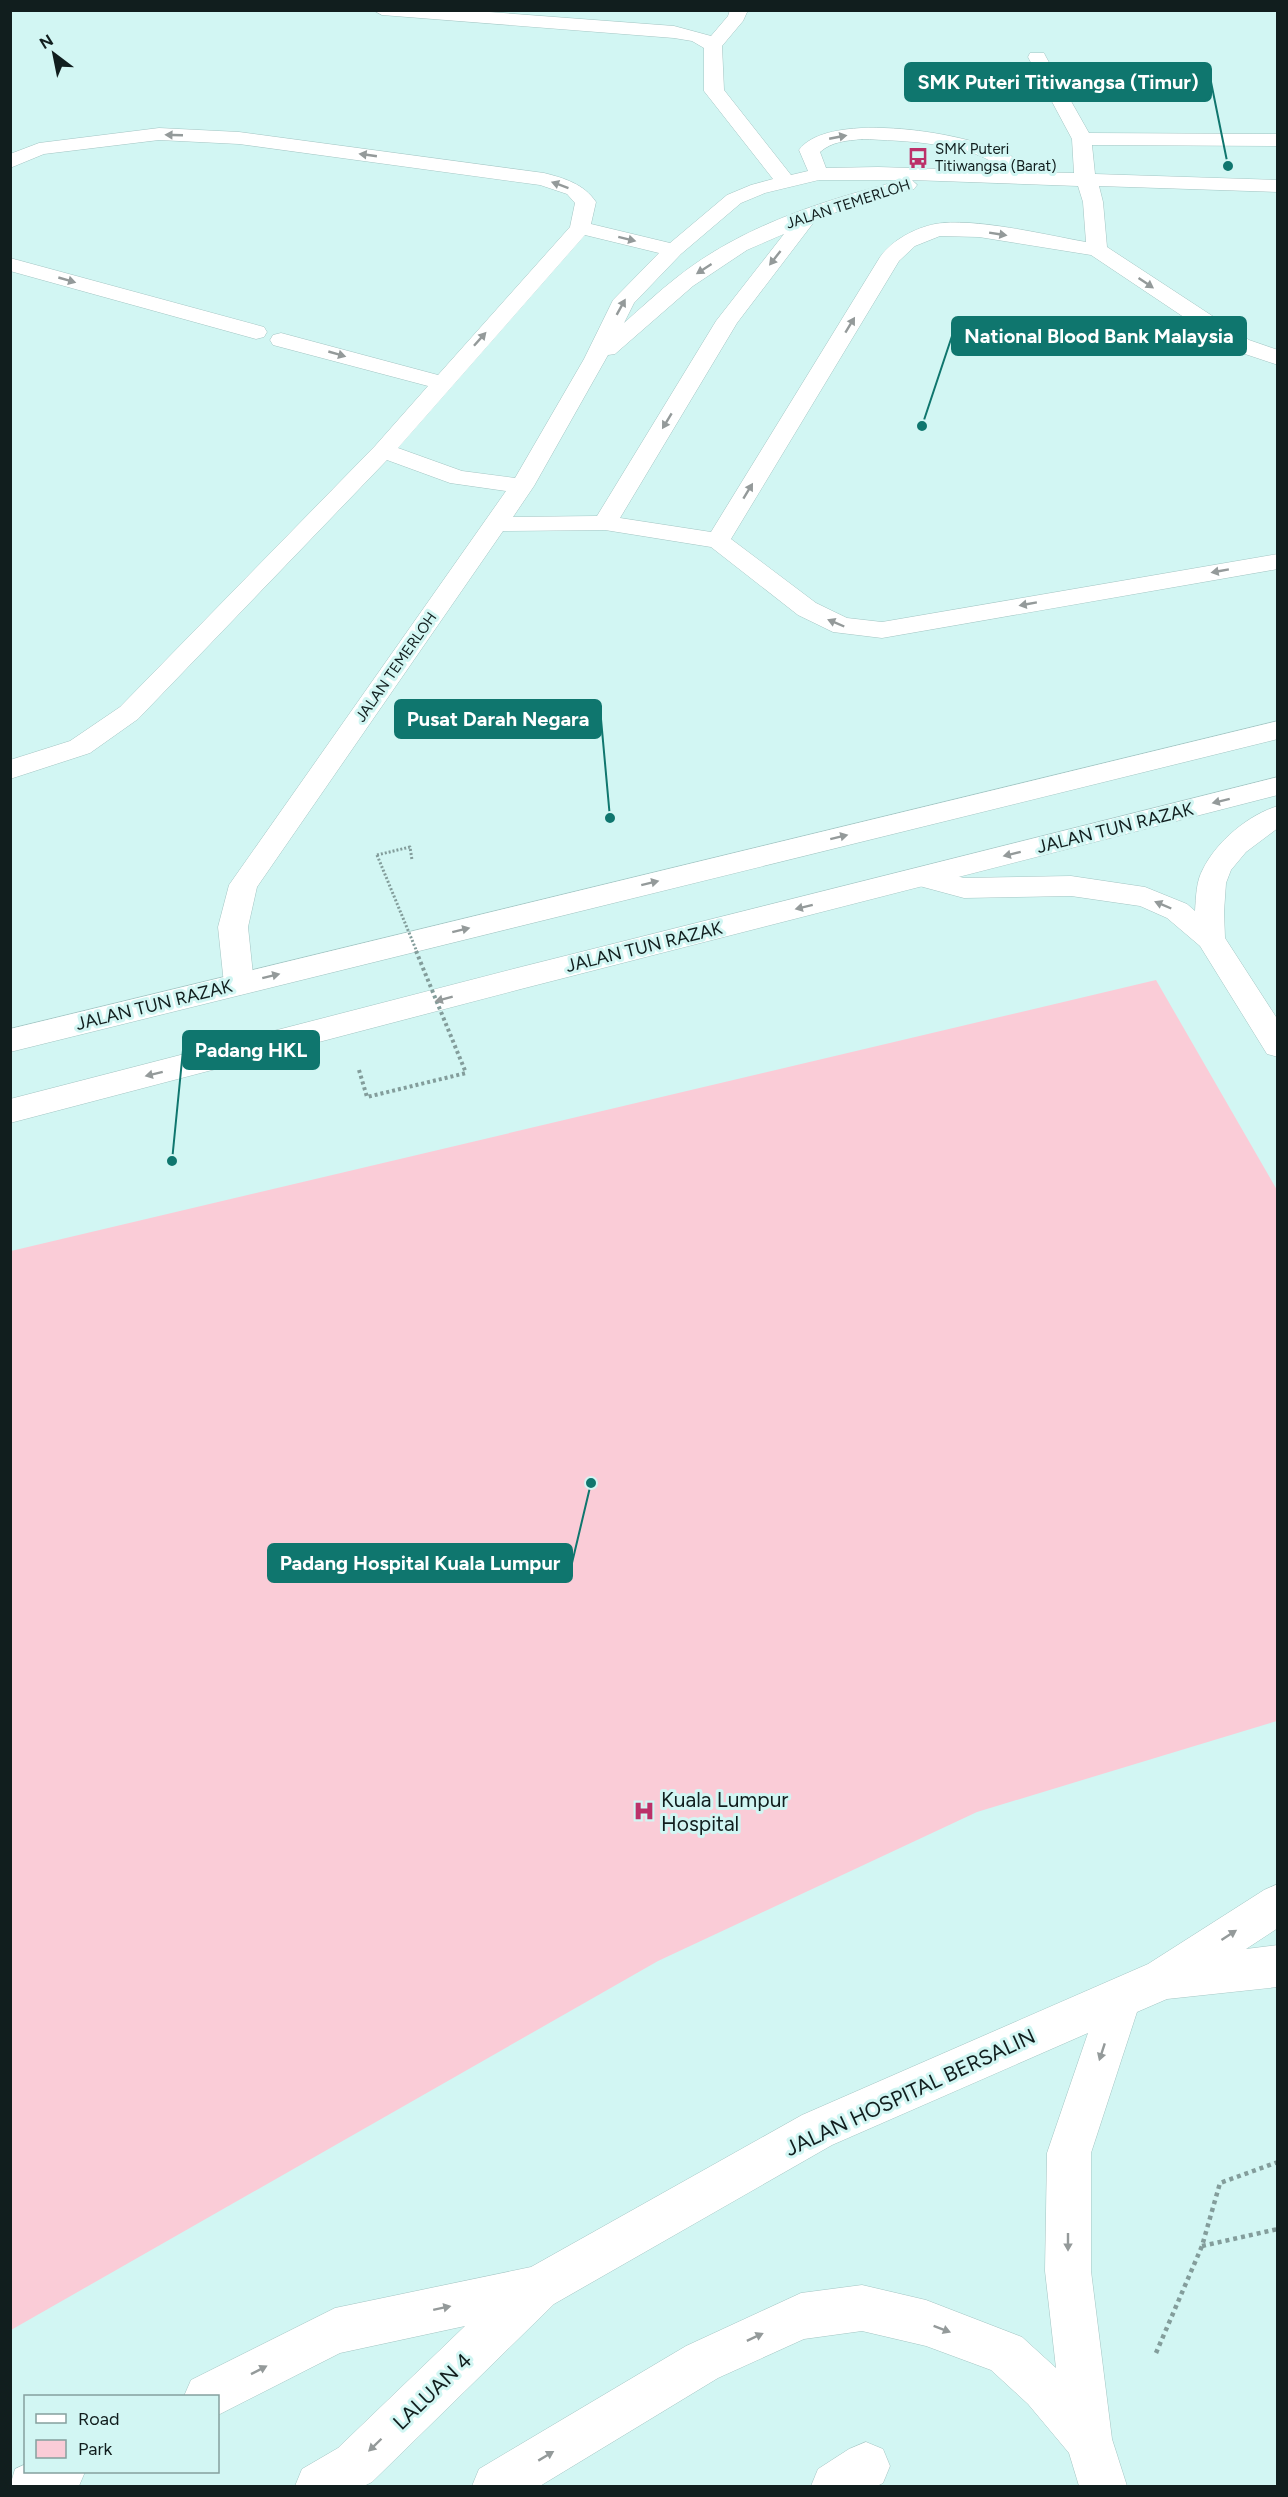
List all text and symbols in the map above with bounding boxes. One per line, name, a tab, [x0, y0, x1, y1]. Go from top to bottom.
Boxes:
north arrow	[24, 24, 84, 84]
text: N	[36, 30, 57, 53]
callout: SMK Puteri Titiwangsa (Timur)	[905, 63, 1211, 101]
text: SMK Puteri Titiwangsa (Timur)	[917, 70, 1199, 94]
one-way arrow	[165, 130, 184, 139]
one-way arrow	[829, 132, 848, 141]
place label: SMK Puteri Titiwangsa (Barat)	[935, 140, 1056, 175]
bus stop icon: SMK Puteri Titiwangsa (Barat)	[906, 146, 930, 170]
one-way arrow	[358, 150, 377, 159]
street label: JALAN TEMERLOH	[784, 175, 912, 233]
one-way arrow	[551, 179, 569, 189]
one-way arrow	[989, 230, 1008, 239]
one-way arrow	[618, 234, 636, 244]
one-way arrow	[769, 251, 781, 266]
one-way arrow	[696, 263, 712, 274]
one-way arrow	[58, 275, 76, 285]
one-way arrow	[1138, 277, 1154, 288]
one-way arrow	[616, 298, 626, 315]
one-way arrow	[844, 317, 855, 333]
callout: National Blood Bank Malaysia	[952, 317, 1246, 355]
text: National Blood Bank Malaysia	[964, 324, 1234, 348]
one-way arrow	[473, 332, 486, 347]
one-way arrow	[328, 349, 347, 359]
one-way arrow	[662, 413, 673, 429]
one-way arrow	[743, 483, 754, 499]
one-way arrow	[1210, 566, 1229, 575]
one-way arrow	[1018, 600, 1037, 609]
street label: JALAN TEMERLOH	[351, 609, 441, 725]
one-way arrow	[827, 618, 845, 627]
callout: Pusat Darah Negara	[395, 700, 601, 738]
text: Pusat Darah Negara	[407, 707, 589, 731]
one-way arrow	[1212, 796, 1230, 806]
street label: JALAN TUN RAZAK	[1034, 798, 1196, 858]
one-way arrow	[830, 832, 849, 842]
one-way arrow	[1002, 850, 1021, 860]
one-way arrow	[641, 878, 659, 888]
one-way arrow	[1154, 900, 1172, 909]
one-way arrow	[795, 903, 813, 912]
street label: JALAN TUN RAZAK	[563, 917, 725, 977]
one-way arrow	[451, 924, 470, 934]
one-way arrow	[262, 970, 280, 980]
street label: JALAN TUN RAZAK	[73, 975, 235, 1035]
one-way arrow	[435, 994, 453, 1004]
callout: Padang HKL	[183, 1031, 319, 1069]
text: Padang HKL	[195, 1038, 307, 1062]
one-way arrow	[145, 1070, 163, 1080]
callout: Padang Hospital Kuala Lumpur	[268, 1544, 572, 1582]
text: Padang Hospital Kuala Lumpur	[280, 1551, 561, 1575]
place label: Kuala Lumpur Hospital	[661, 1787, 788, 1836]
hospital icon: Kuala Lumpur Hospital	[632, 1799, 656, 1823]
one-way arrow	[1221, 1930, 1237, 1941]
street label: JALAN HOSPITAL BERSALIN	[781, 2023, 1039, 2161]
one-way arrow	[1097, 2043, 1107, 2061]
one-way arrow	[1063, 2232, 1073, 2251]
one-way arrow	[433, 2303, 452, 2312]
one-way arrow	[933, 2324, 951, 2334]
one-way arrow	[747, 2333, 764, 2342]
street label: LALUAN 4	[387, 2347, 477, 2435]
one-way arrow	[251, 2365, 268, 2375]
legend	[24, 2395, 219, 2473]
text: Road	[78, 2408, 119, 2430]
text: Park	[78, 2438, 113, 2460]
one-way arrow	[368, 2438, 383, 2452]
one-way arrow	[538, 2451, 554, 2462]

